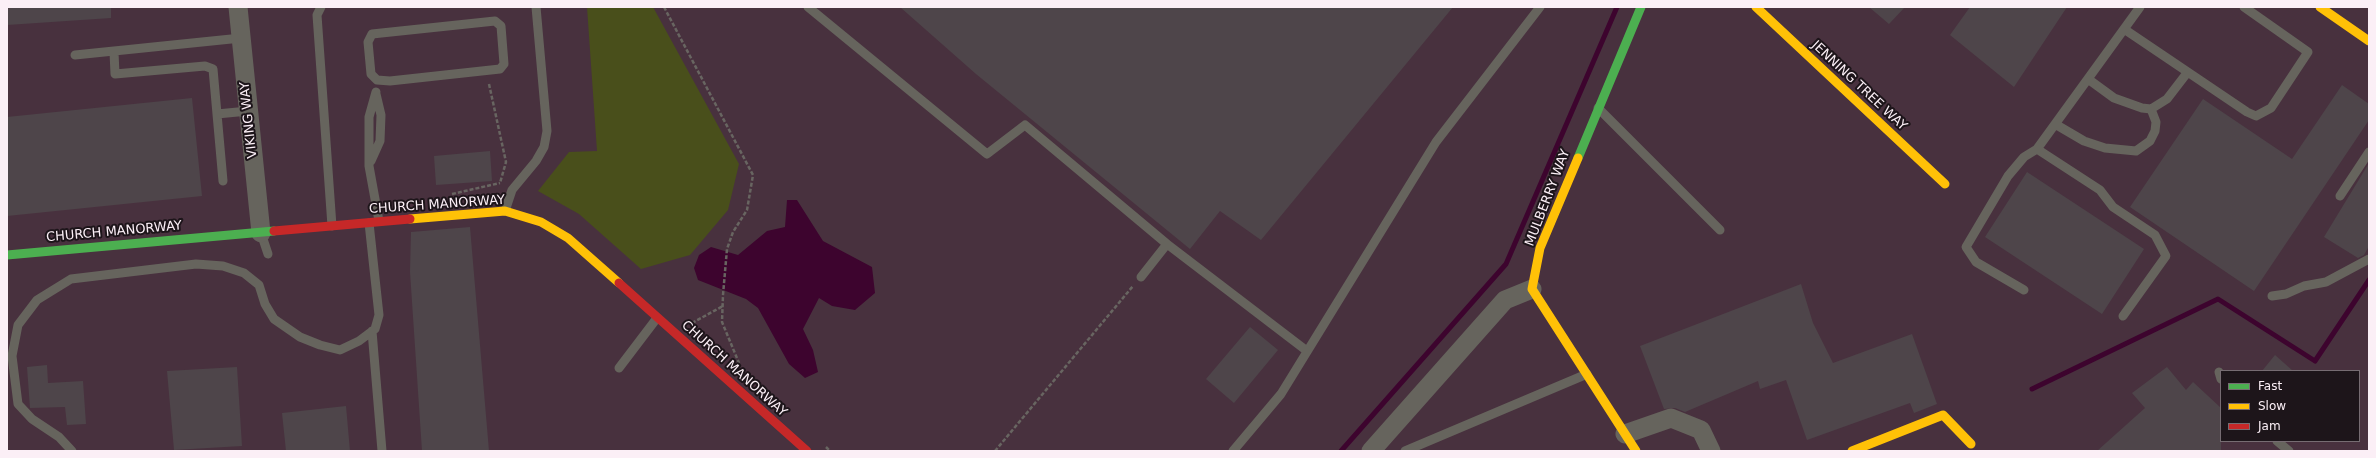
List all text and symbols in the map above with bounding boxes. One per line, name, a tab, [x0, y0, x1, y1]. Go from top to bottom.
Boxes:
street label: JENNING TREE WAY	[1808, 38, 1910, 134]
street label: VIKING WAY	[237, 81, 261, 159]
street label: MULBERRY WAY	[1522, 147, 1574, 249]
street label: CHURCH MANORWAY	[368, 192, 506, 218]
street label: CHURCH MANORWAY	[45, 218, 183, 246]
street label: CHURCH MANORWAY	[678, 318, 790, 420]
legend	[2220, 370, 2360, 442]
text: Fast	[2258, 379, 2282, 393]
text: Slow	[2258, 399, 2286, 413]
text: Jam	[2258, 419, 2281, 433]

